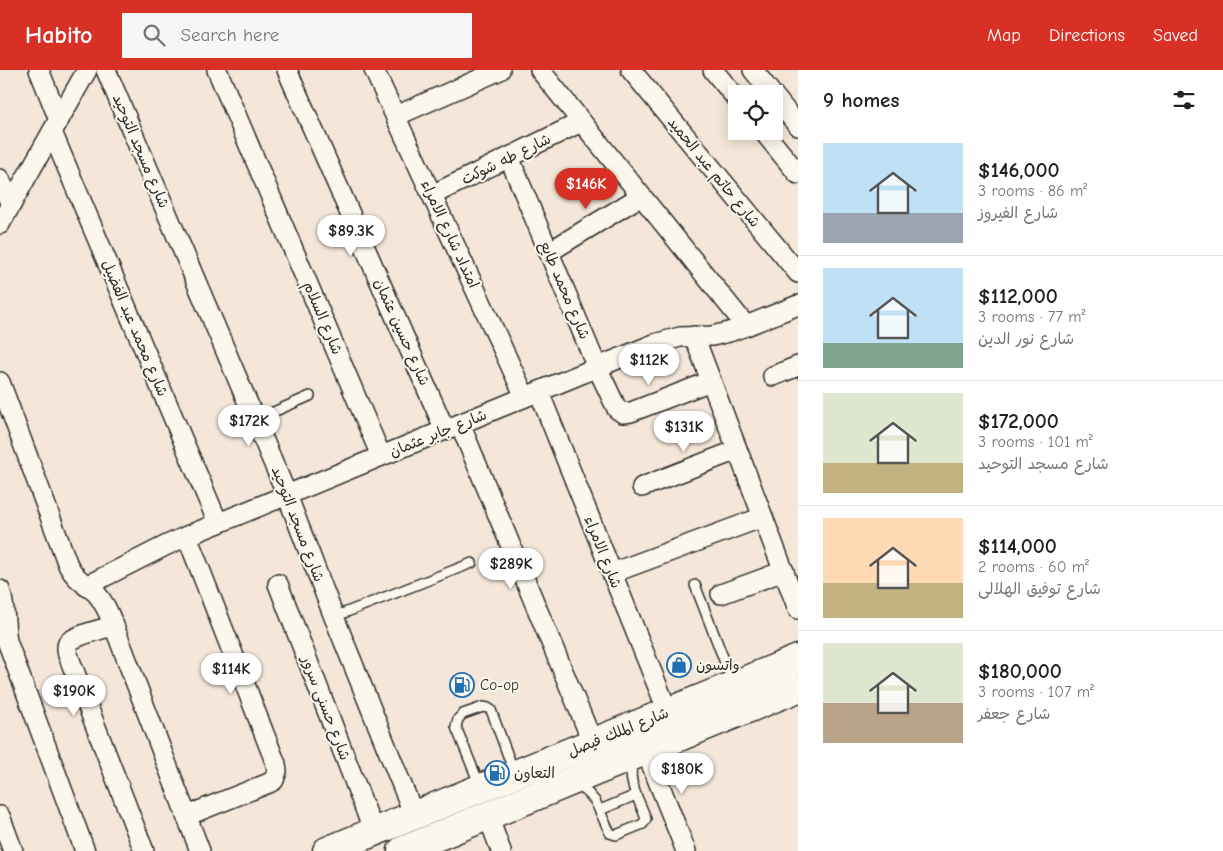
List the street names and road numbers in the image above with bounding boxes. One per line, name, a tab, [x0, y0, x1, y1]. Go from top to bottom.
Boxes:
street label: شارع مسجد التوحيد	[108, 91, 173, 211]
street label: شارع حاتم عبد الحميد	[662, 113, 764, 233]
street label: شارع طه شوكت	[458, 130, 554, 189]
street label: امتداد شارع الامراء	[416, 177, 483, 291]
street label: شارع محمد طايع	[534, 238, 594, 343]
street label: شارع محمد عبد الفضيل	[97, 257, 172, 399]
street label: شارع حسين عثمان	[369, 276, 434, 389]
street label: شارع السلام	[298, 279, 346, 358]
street label: شارع جابر عثمان	[387, 405, 490, 462]
street label: شارع مسجد التوحيد	[267, 464, 328, 585]
street label: شارع الامراء	[579, 513, 626, 591]
street label: شارع حسنى سرور	[297, 652, 354, 763]
street label: شارع الملك فيصل	[565, 704, 672, 761]

